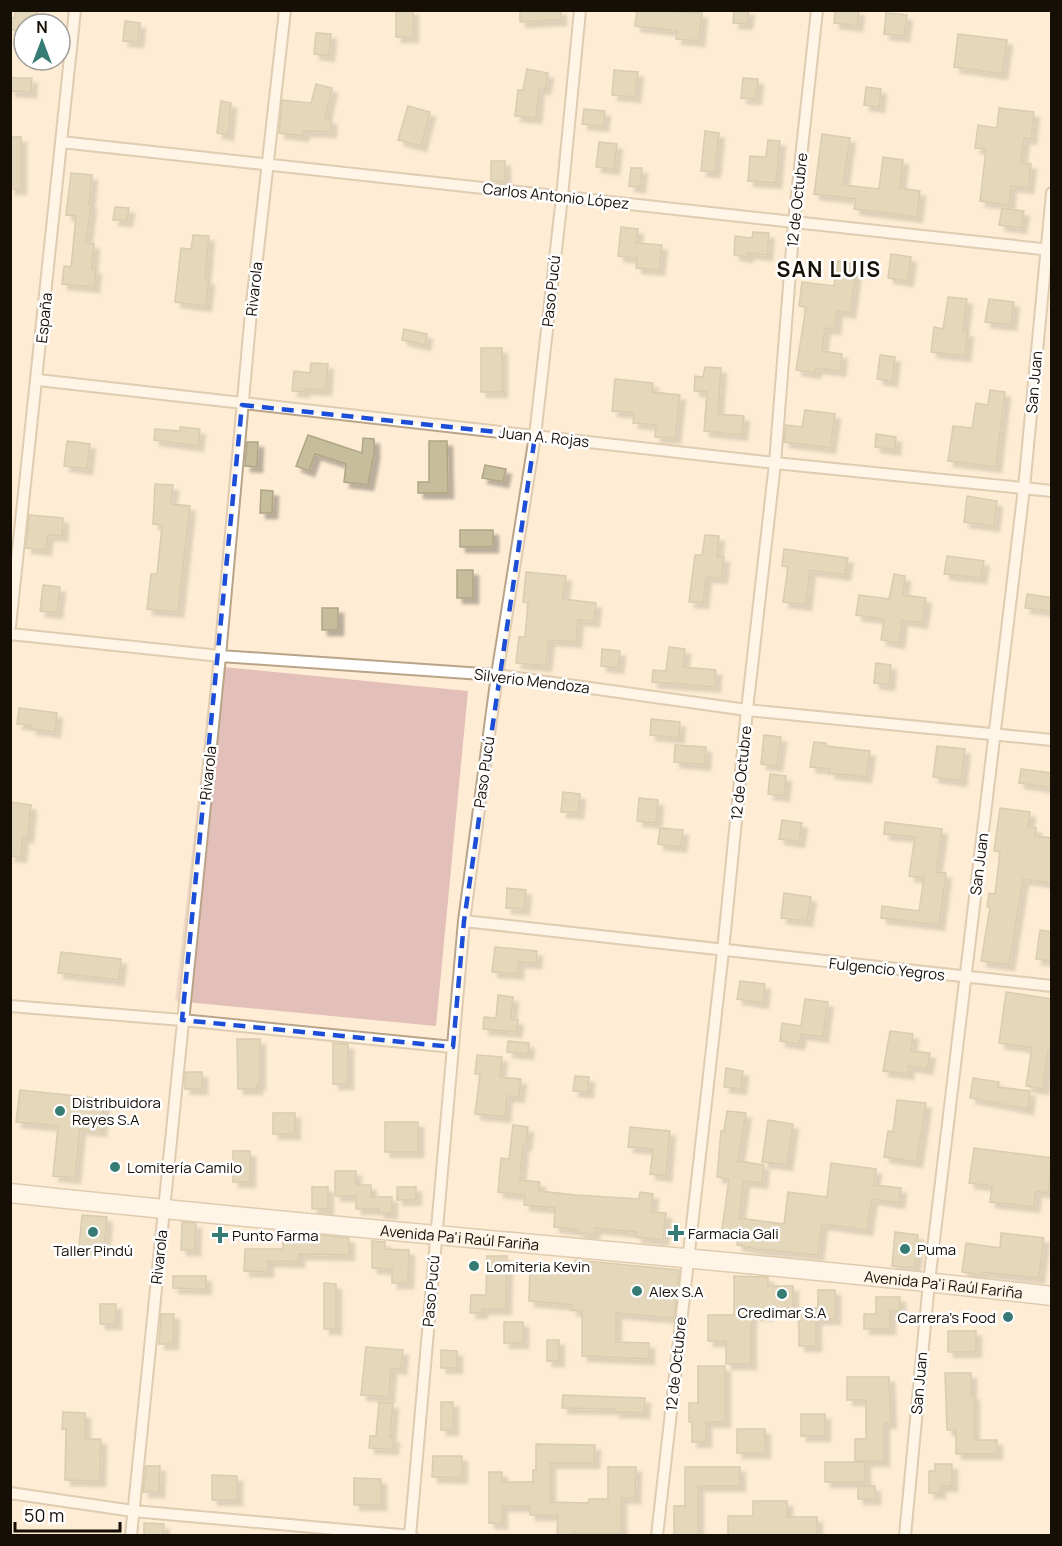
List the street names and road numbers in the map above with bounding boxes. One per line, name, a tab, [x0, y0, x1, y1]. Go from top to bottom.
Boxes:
street label: 12 de Octubre	[782, 151, 812, 248]
street label: Carlos Antonio López	[482, 178, 630, 214]
street label: Paso Pucú	[537, 254, 565, 328]
street label: Rivarola	[241, 261, 267, 317]
street label: España	[31, 292, 57, 344]
street label: San Juan	[1021, 350, 1047, 414]
street label: Juan A. Rojas	[498, 422, 590, 452]
street label: Silverio Mendoza	[473, 663, 591, 699]
street label: 12 de Octubre	[726, 724, 756, 821]
street label: Paso Pucú	[469, 735, 499, 809]
street label: Rivarola	[195, 745, 221, 801]
street label: San Juan	[965, 832, 993, 896]
street label: Fulgencio Yegros	[828, 952, 946, 986]
street label: Avenida Pa'i Raúl Fariña	[379, 1219, 540, 1255]
street label: Rivarola	[146, 1229, 172, 1285]
street label: Paso Pucú	[417, 1254, 445, 1328]
street label: Avenida Pa'i Raúl Fariña	[863, 1265, 1024, 1303]
street label: 12 de Octubre	[661, 1315, 691, 1412]
street label: San Juan	[906, 1351, 932, 1415]

